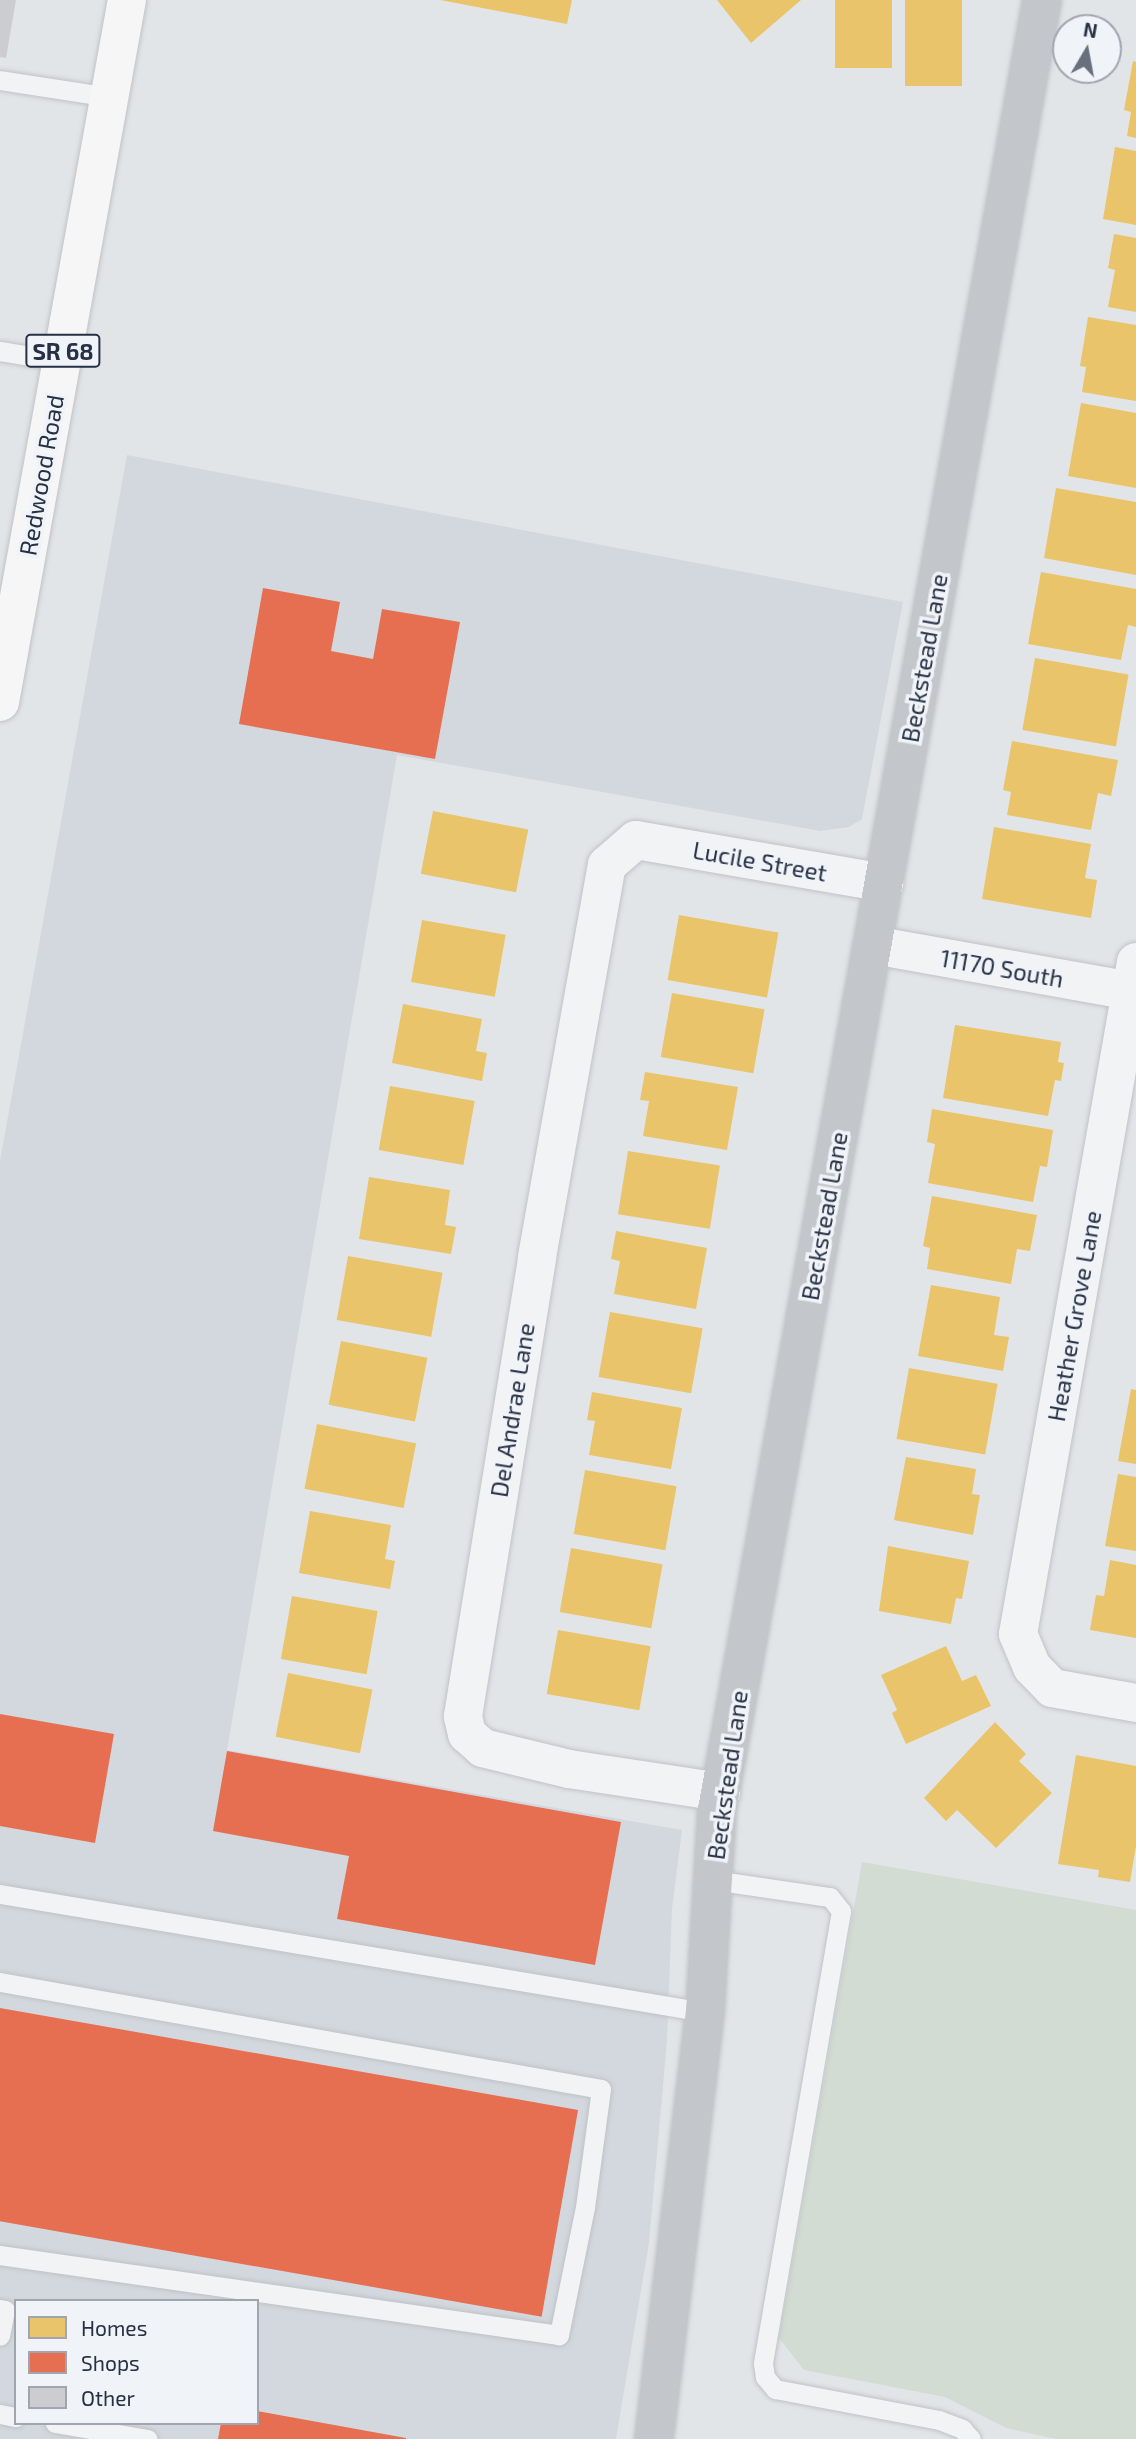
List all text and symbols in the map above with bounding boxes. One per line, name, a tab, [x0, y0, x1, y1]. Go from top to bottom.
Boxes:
north arrow	[1052, 14, 1122, 84]
text: N	[1082, 17, 1099, 42]
road number: SR 68	[24, 332, 102, 370]
street label: Redwood Road	[13, 392, 69, 558]
street label: Beckstead Lane	[895, 572, 953, 744]
street label: Lucile Street	[691, 835, 829, 887]
street label: 11170 South	[938, 943, 1066, 993]
street label: Beckstead Lane	[795, 1130, 853, 1302]
street label: Heather Grove Lane	[1041, 1208, 1107, 1424]
street label: Del Andrae Lane	[484, 1320, 540, 1500]
street label: Beckstead Lane	[701, 1689, 753, 1861]
legend	[14, 2299, 259, 2425]
text: Homes	[81, 2315, 147, 2340]
text: Shops	[81, 2350, 140, 2375]
text: Other	[81, 2385, 135, 2410]

